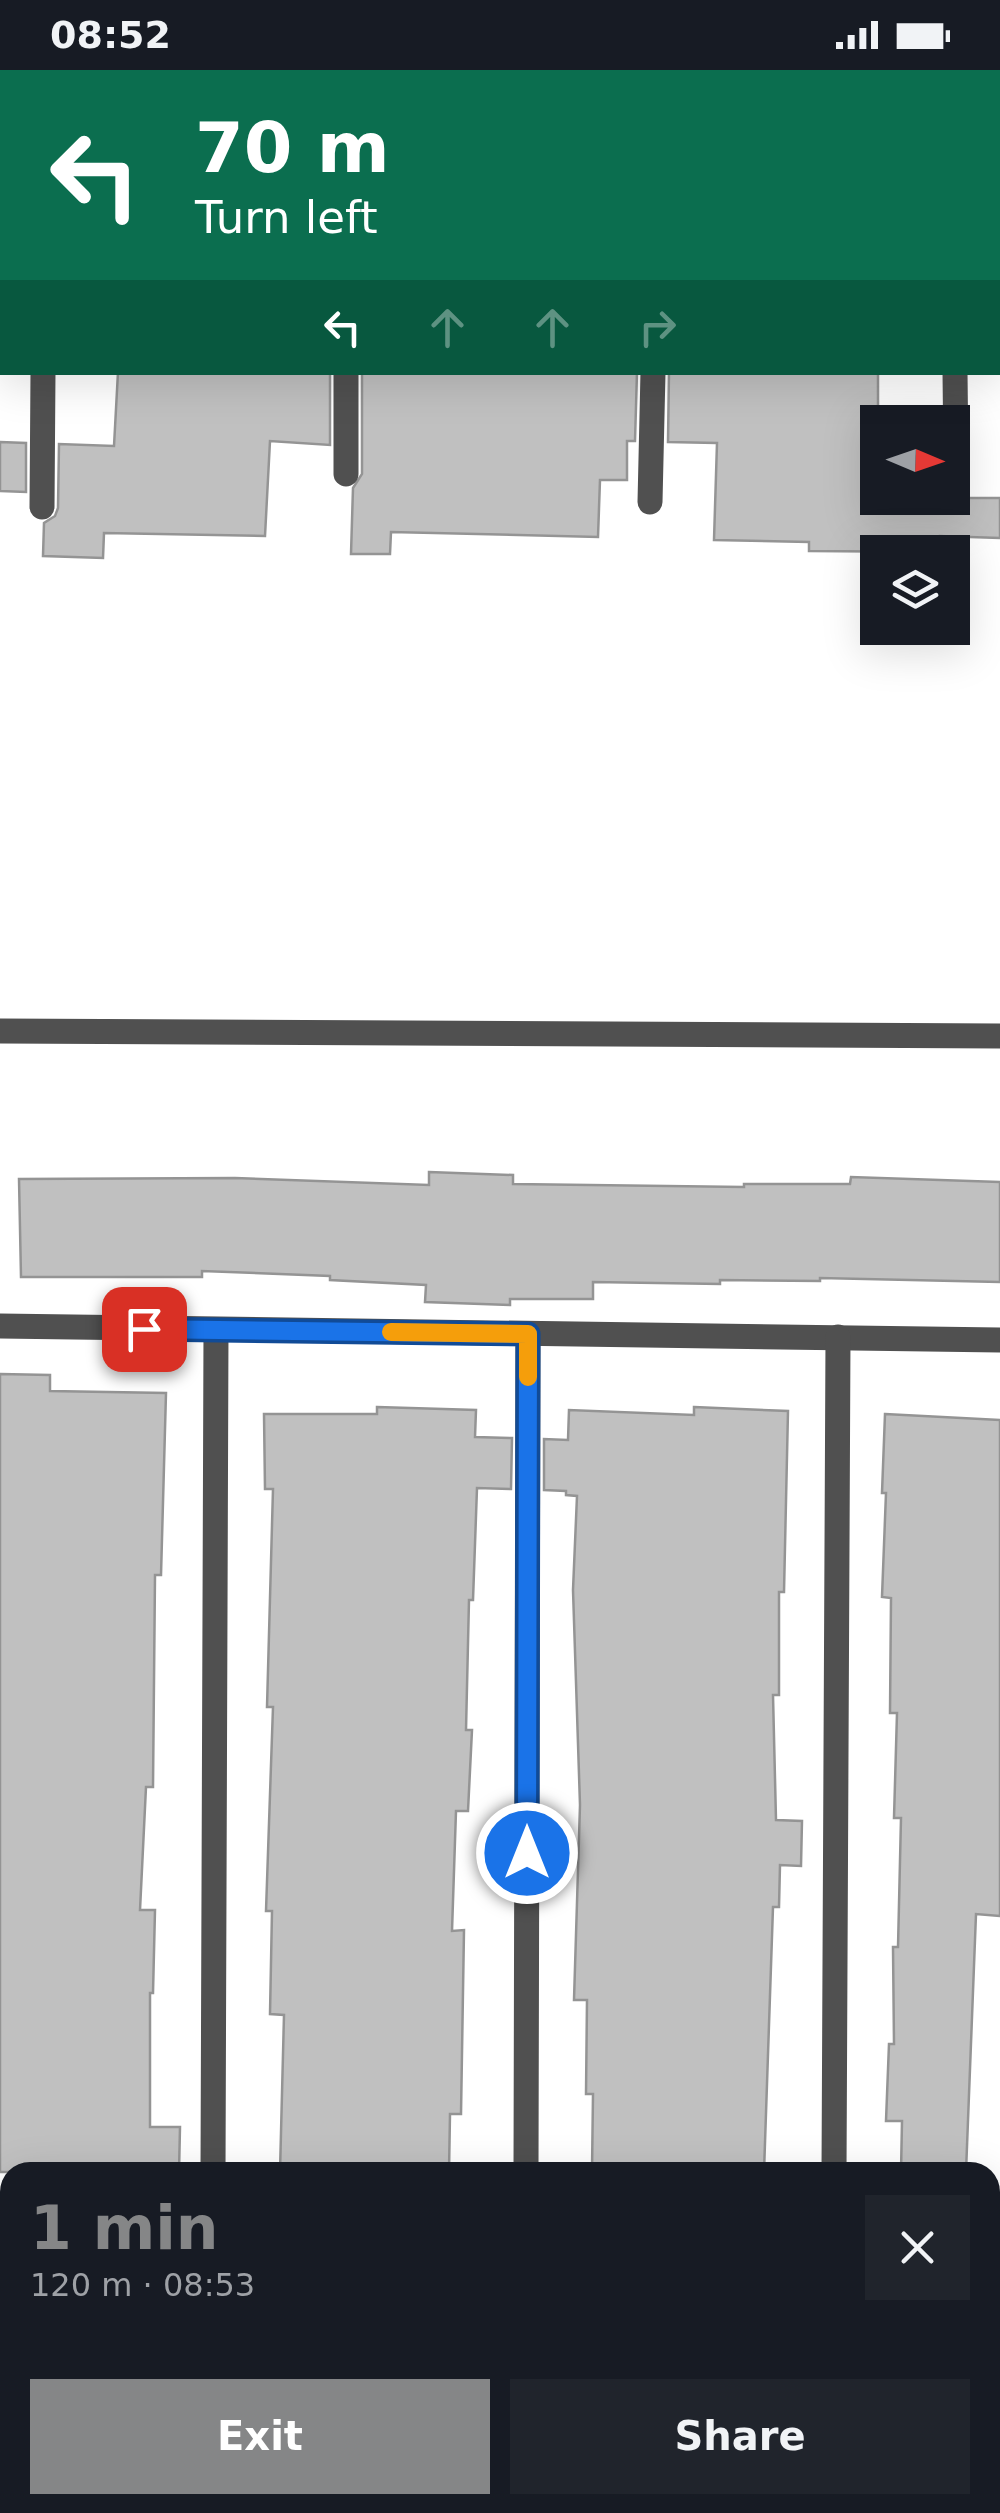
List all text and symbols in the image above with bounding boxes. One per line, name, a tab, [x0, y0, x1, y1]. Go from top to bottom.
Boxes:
text: 08:52	[50, 13, 171, 57]
text: 70 m	[195, 107, 390, 189]
icon: left	[30, 110, 160, 240]
text: Turn left	[195, 191, 378, 244]
icon: left	[315, 300, 370, 355]
icon: ahead	[420, 300, 475, 355]
icon: ahead	[525, 300, 580, 355]
icon: right	[630, 300, 685, 355]
north arrow	[860, 405, 970, 515]
map controls	[860, 405, 970, 645]
button: layers	[860, 535, 970, 645]
pin	[102, 1287, 187, 1372]
icon: arrive	[117, 1302, 172, 1357]
position arrow	[475, 1801, 579, 1905]
text: 1 min	[30, 2193, 218, 2263]
button: close	[865, 2195, 970, 2300]
text: 120 m · 08:53	[30, 2266, 255, 2304]
button: Exit	[30, 2379, 490, 2494]
button: Share	[510, 2379, 970, 2494]

